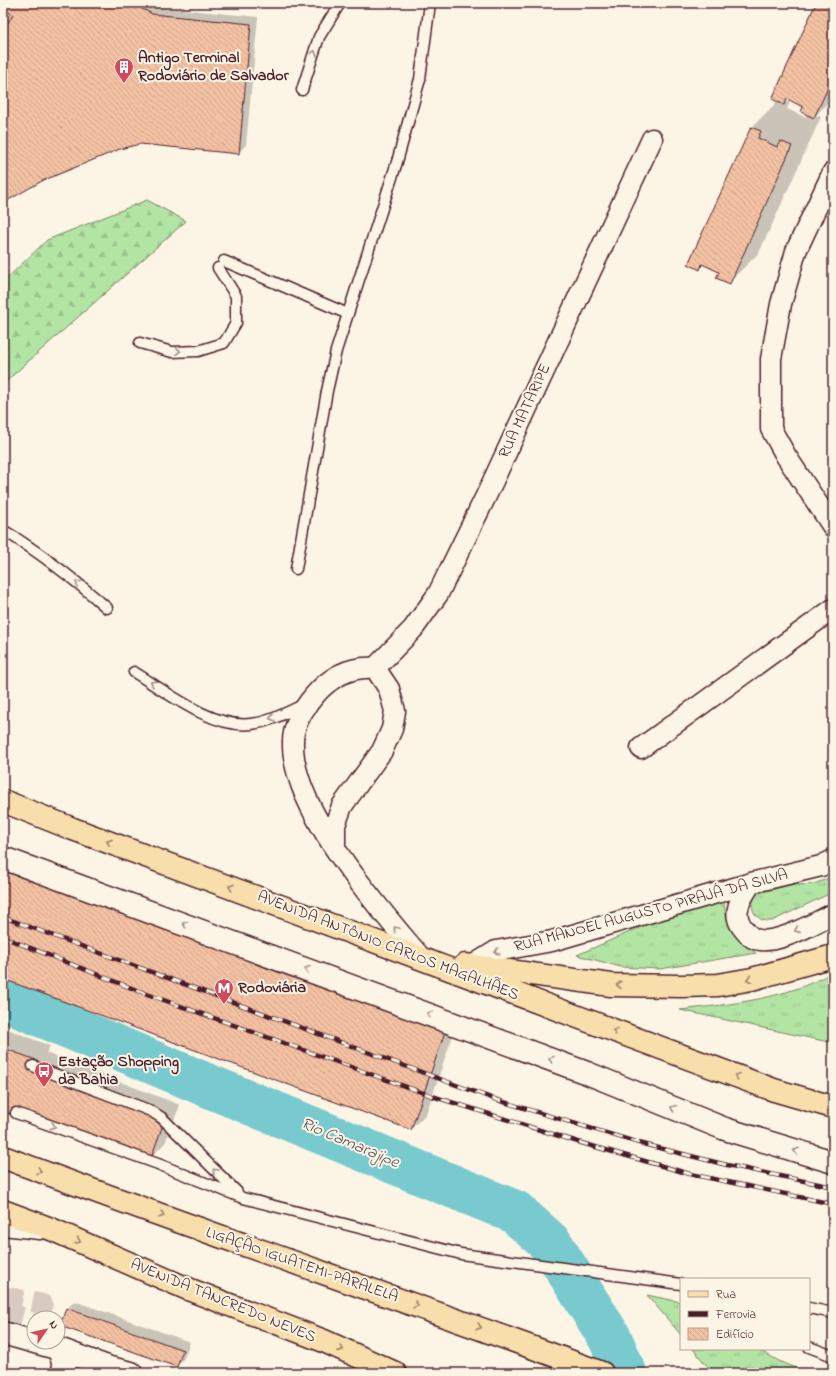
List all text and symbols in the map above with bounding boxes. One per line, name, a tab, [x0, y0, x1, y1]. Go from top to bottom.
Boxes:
place label: Antigo Terminal Rodoviário de Salvador	[137, 46, 290, 88]
one-way arrow	[309, 50, 318, 57]
building icon: Antigo Terminal Rodoviário de Salvador	[113, 56, 135, 84]
one-way arrow	[175, 347, 181, 355]
street label: RUA MATARIPE	[493, 360, 557, 462]
one-way arrow	[75, 580, 82, 587]
one-way arrow	[150, 681, 157, 688]
one-way arrow	[269, 713, 276, 722]
one-way arrow	[106, 838, 113, 847]
street label: RUA MANOEL AUGUSTO PIRAJÁ DA SILVA	[511, 863, 791, 959]
one-way arrow	[228, 884, 235, 892]
street label: AVENIDA ANTÔNIO CARLOS MAGALHÃES	[254, 885, 522, 1007]
one-way arrow	[181, 921, 188, 929]
one-way arrow	[794, 925, 802, 933]
one-way arrow	[394, 926, 401, 933]
one-way arrow	[494, 948, 501, 956]
one-way arrow	[303, 966, 310, 974]
one-way arrow	[746, 975, 752, 983]
place label: Rodoviária	[237, 976, 306, 1000]
metro station icon: Rodoviária	[213, 977, 235, 1005]
one-way arrow	[616, 981, 622, 989]
one-way arrow	[425, 1011, 432, 1019]
one-way arrow	[612, 1027, 619, 1035]
place label: Estação Shopping da Bahia	[58, 1050, 179, 1092]
one-way arrow	[547, 1056, 554, 1064]
bus stop icon: Estação Shopping da Bahia	[33, 1060, 55, 1088]
one-way arrow	[734, 1073, 741, 1081]
one-way arrow	[670, 1105, 678, 1113]
water label: Rio Camarajipe	[297, 1111, 404, 1175]
one-way arrow	[50, 1121, 57, 1130]
one-way arrow	[792, 1148, 799, 1156]
one-way arrow	[36, 1166, 43, 1174]
one-way arrow	[212, 1168, 219, 1176]
one-way arrow	[158, 1210, 165, 1219]
street label: LIGAÇÃO IGUATEMI-PARALELA	[202, 1221, 402, 1309]
one-way arrow	[74, 1236, 82, 1244]
street label: AVENIDA TANCREDO NEVES	[126, 1253, 320, 1349]
legend	[680, 1278, 810, 1350]
text: Rua	[716, 1286, 736, 1304]
one-way arrow	[413, 1300, 420, 1308]
text: Ferrovia	[715, 1306, 756, 1324]
north arrow	[26, 1310, 66, 1350]
text: N	[45, 1317, 62, 1333]
one-way arrow	[475, 1323, 482, 1331]
text: Edifício	[716, 1326, 754, 1344]
one-way arrow	[337, 1344, 344, 1352]

